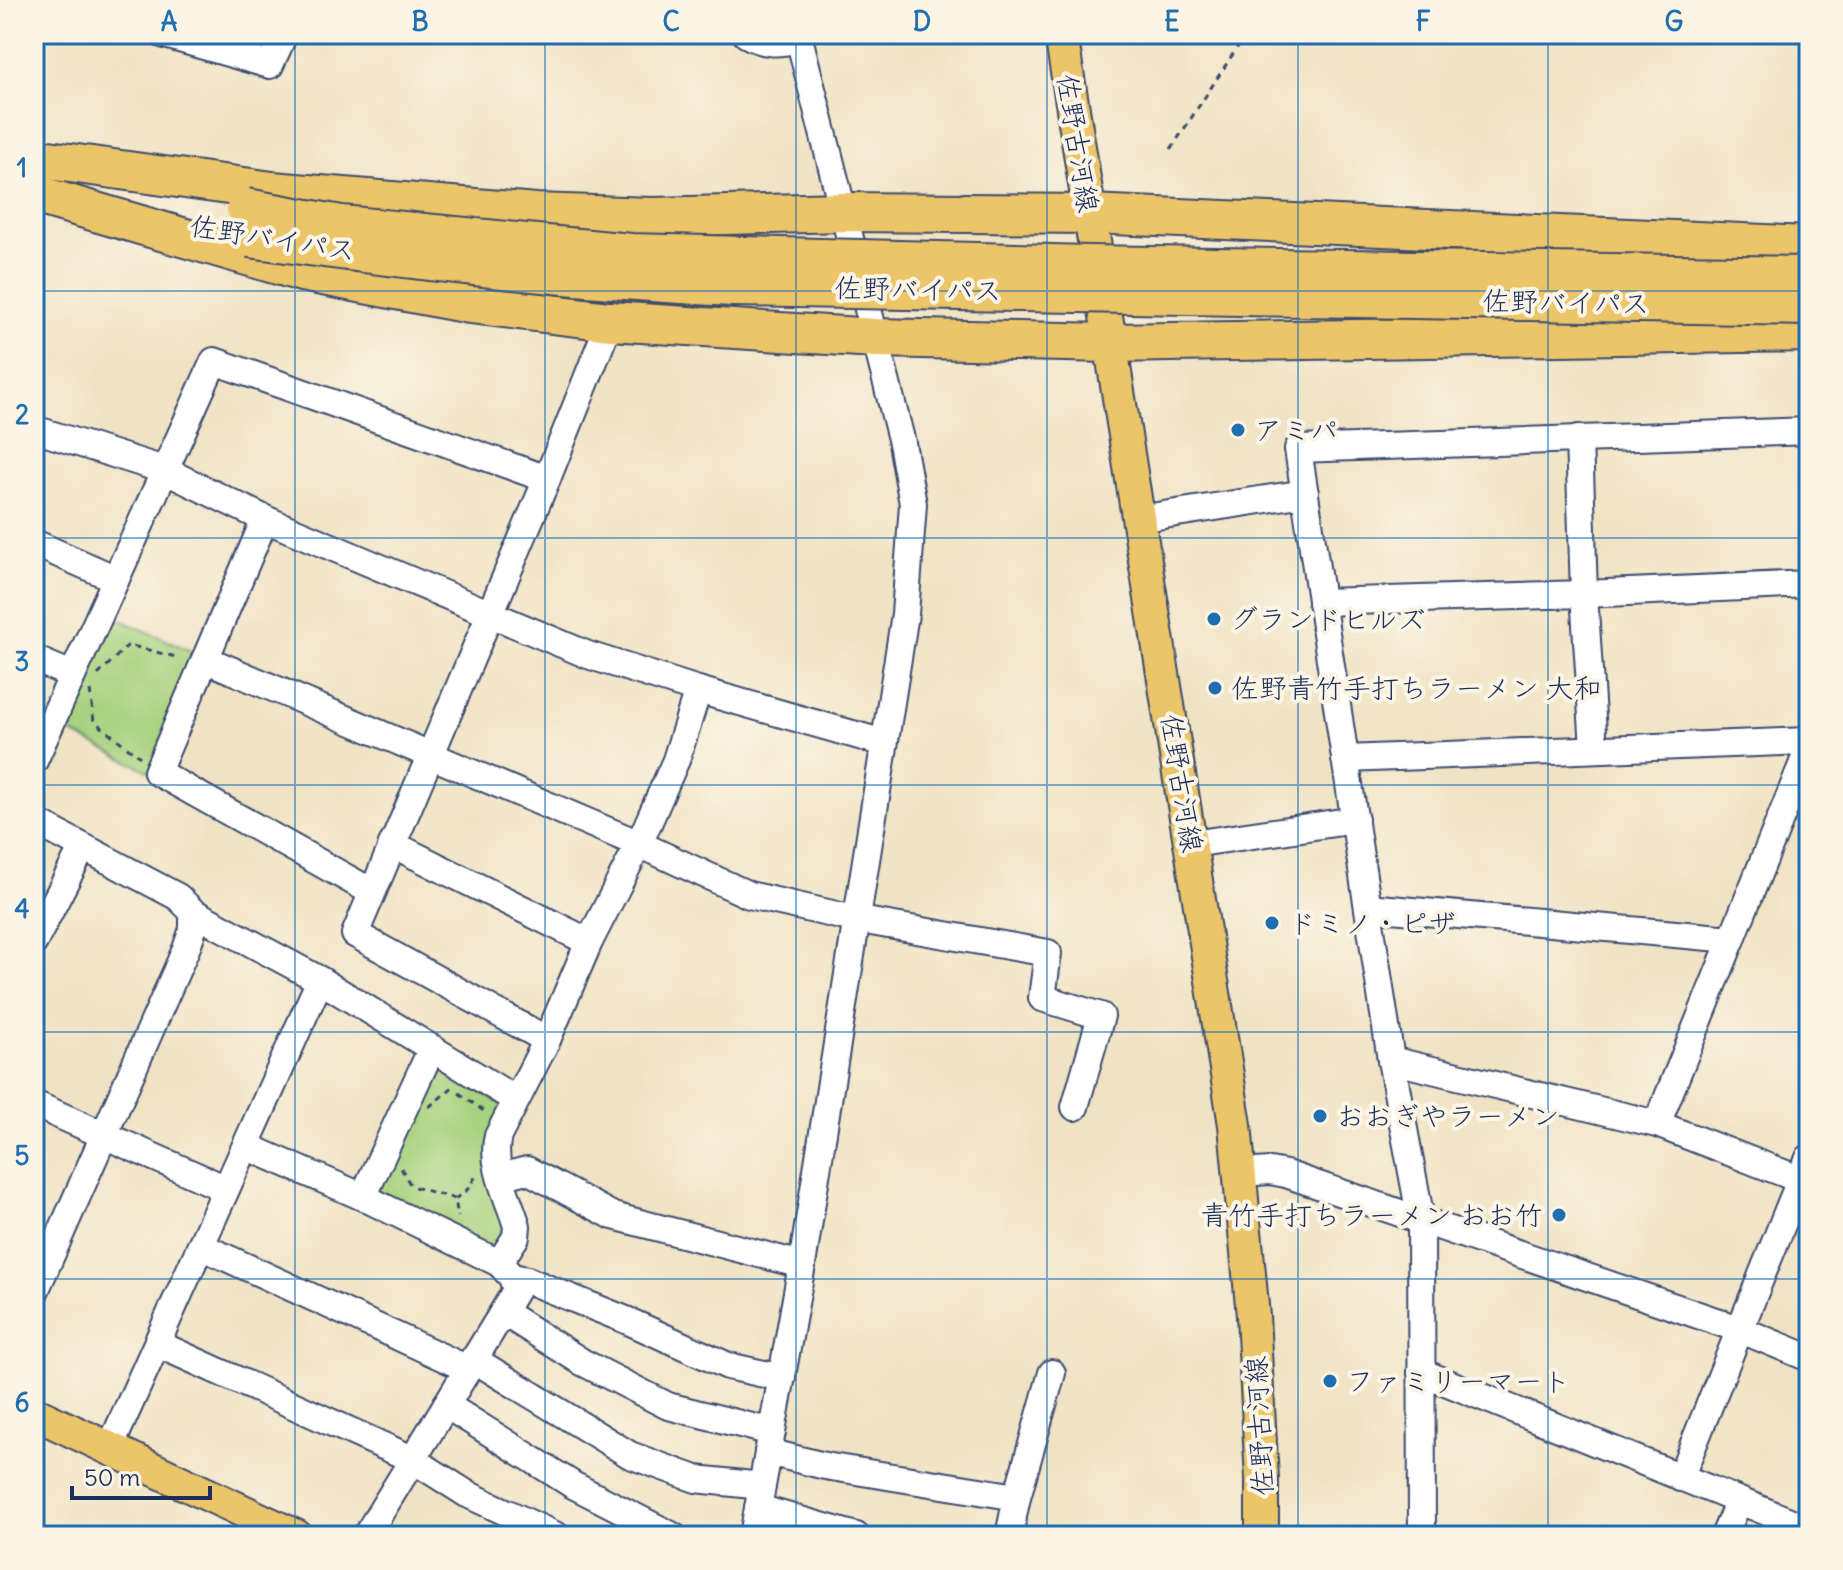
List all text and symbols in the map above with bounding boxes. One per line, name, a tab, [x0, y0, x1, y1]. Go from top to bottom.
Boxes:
text: A	[161, 5, 178, 38]
text: B	[411, 5, 429, 38]
text: C	[662, 5, 680, 38]
text: D	[913, 5, 931, 38]
text: E	[1164, 5, 1180, 38]
text: F	[1416, 5, 1431, 38]
text: G	[1665, 5, 1684, 38]
street label: 佐野古河線	[1049, 71, 1107, 215]
text: 1	[17, 151, 27, 184]
street label: 佐野バイパス	[187, 207, 359, 269]
street label: 佐野バイパス	[834, 270, 1002, 308]
street label: 佐野バイパス	[1482, 283, 1650, 321]
text: 2	[15, 398, 29, 431]
place label: アミパ	[1254, 412, 1338, 448]
marker: アミパ	[1229, 421, 1247, 439]
place label: グランドヒルズ	[1230, 601, 1425, 637]
marker: グランドヒルズ	[1205, 610, 1223, 628]
text: 3	[15, 645, 29, 678]
place label: 佐野青竹手打ちラーメン 大和	[1231, 670, 1602, 706]
marker: 佐野青竹手打ちラーメン 大和	[1206, 679, 1224, 697]
street label: 佐野古河線	[1153, 711, 1211, 855]
text: 4	[14, 892, 30, 925]
place label: ドミノ・ピザ	[1288, 905, 1456, 941]
marker: ドミノ・ピザ	[1263, 914, 1281, 932]
place label: おおぎやラーメン	[1336, 1098, 1560, 1134]
marker: おおぎやラーメン	[1311, 1107, 1329, 1125]
text: 5	[15, 1139, 30, 1172]
place label: 青竹手打ちラーメン おお竹	[1200, 1197, 1543, 1233]
marker: 青竹手打ちラーメン おお竹	[1550, 1206, 1568, 1224]
street label: 佐野古河線	[1237, 1355, 1281, 1497]
place label: ファミリーマート	[1346, 1363, 1571, 1399]
marker: ファミリーマート	[1321, 1372, 1339, 1390]
text: 6	[14, 1386, 30, 1419]
scale bar	[72, 1450, 210, 1500]
text: 50 m	[84, 1462, 140, 1492]

